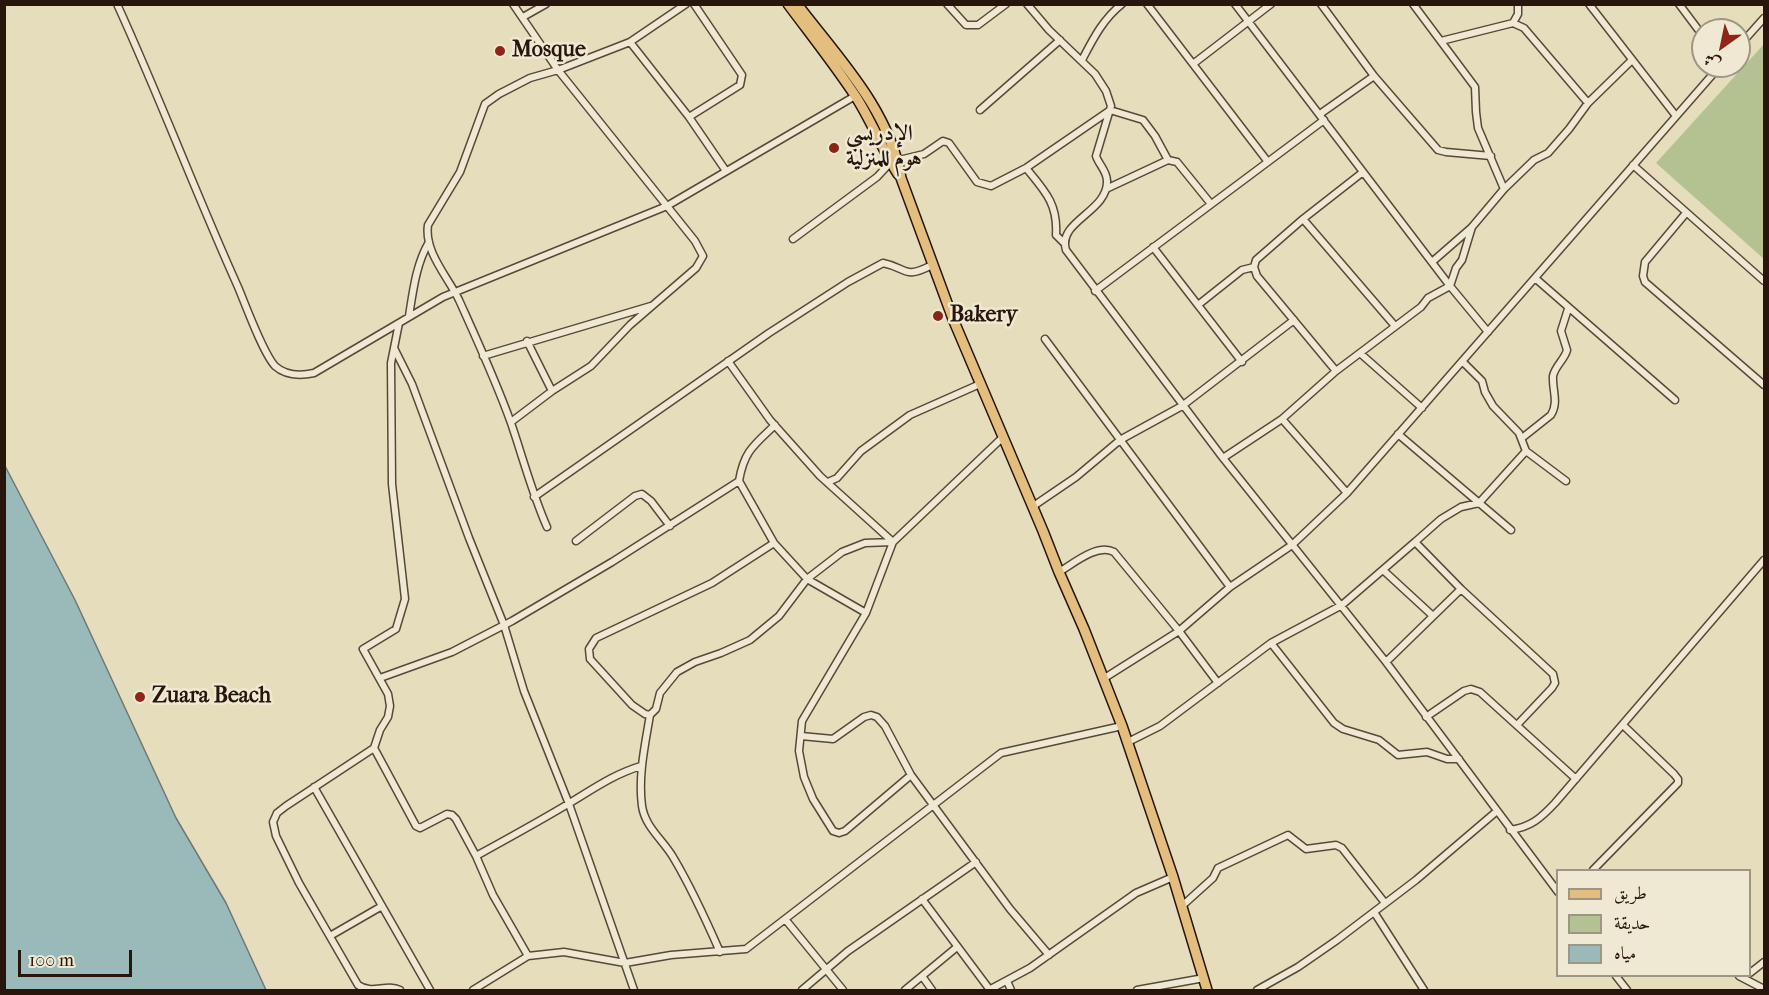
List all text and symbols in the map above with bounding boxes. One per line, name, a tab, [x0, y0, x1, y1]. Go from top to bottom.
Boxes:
north arrow	[1691, 18, 1751, 78]
place label: Mosque	[512, 38, 586, 64]
marker: Mosque	[493, 44, 507, 58]
text: ش	[1700, 50, 1724, 74]
place label: الإدريسي هوم للمنزلية	[846, 122, 922, 174]
marker: الإدريسي هوم للمنزلية	[827, 141, 841, 155]
place label: Bakery	[950, 303, 1017, 329]
marker: Bakery	[931, 309, 945, 323]
place label: Zuara Beach	[152, 684, 271, 710]
marker: Zuara Beach	[133, 690, 147, 704]
legend	[1556, 869, 1751, 977]
text: طريق	[1614, 883, 1647, 904]
text: حديقة	[1614, 913, 1650, 934]
scale bar	[21, 938, 135, 976]
text: مياه	[1614, 943, 1636, 964]
text: 100 m	[29, 950, 74, 971]

